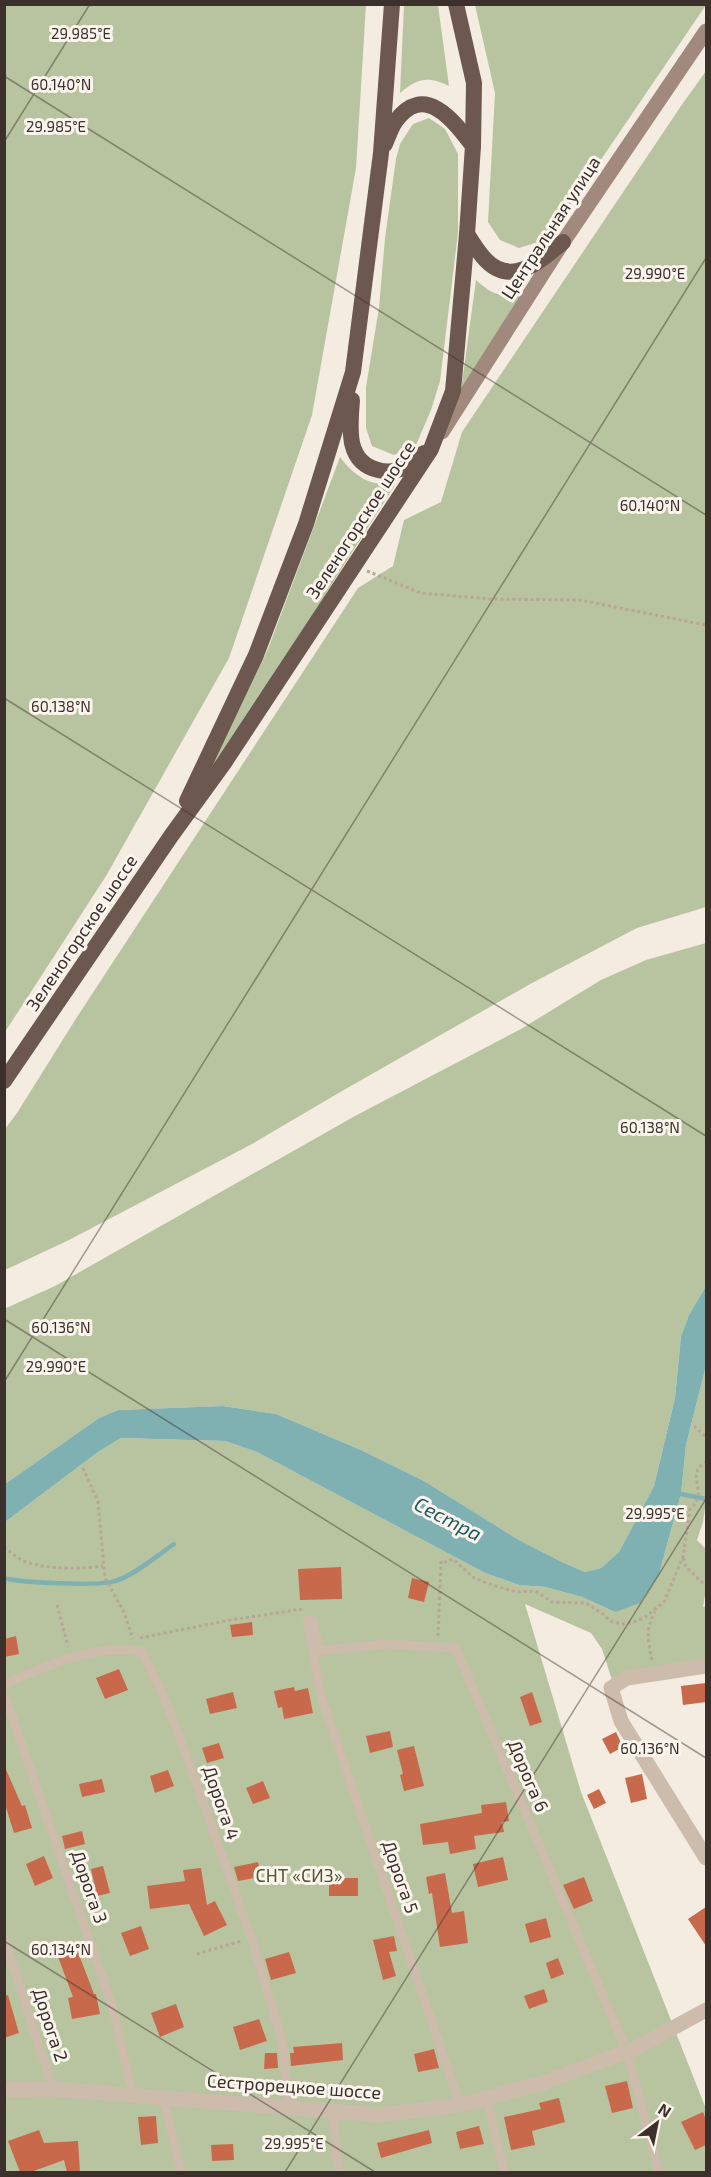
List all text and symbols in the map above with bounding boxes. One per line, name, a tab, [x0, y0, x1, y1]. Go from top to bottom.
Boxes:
text: 29.985°E	[51, 24, 111, 42]
text: 60.140°N	[31, 75, 91, 93]
text: 29.985°E	[26, 117, 86, 135]
street label: Центральная улица	[496, 152, 605, 303]
text: 29.990°E	[625, 264, 685, 282]
street label: Зеленогорское шоссе	[301, 437, 419, 602]
text: 60.140°N	[620, 496, 680, 514]
text: 60.138°N	[31, 697, 91, 715]
street label: Зеленогорское шоссе	[21, 850, 142, 1015]
text: 60.138°N	[620, 1118, 680, 1136]
text: 60.136°N	[31, 1318, 91, 1336]
text: 29.990°E	[26, 1357, 86, 1375]
water label: Сестра	[411, 1491, 486, 1545]
text: 29.995°E	[625, 1504, 685, 1522]
street label: Дорога 6	[504, 1736, 554, 1815]
text: 60.136°N	[620, 1739, 680, 1757]
street label: Дорога 4	[199, 1763, 245, 1843]
street label: Дорога 5	[378, 1837, 424, 1916]
street label: Дорога 3	[67, 1847, 113, 1926]
park label: СНТ «СИЗ»	[256, 1864, 342, 1886]
text: 60.134°N	[31, 1940, 91, 1958]
street label: Дорога 2	[29, 1985, 73, 2064]
street label: Сестрорецкое шоссе	[206, 2069, 382, 2103]
north arrow	[627, 2093, 687, 2153]
text: N	[655, 2099, 675, 2121]
text: 29.995°E	[264, 2134, 324, 2152]

